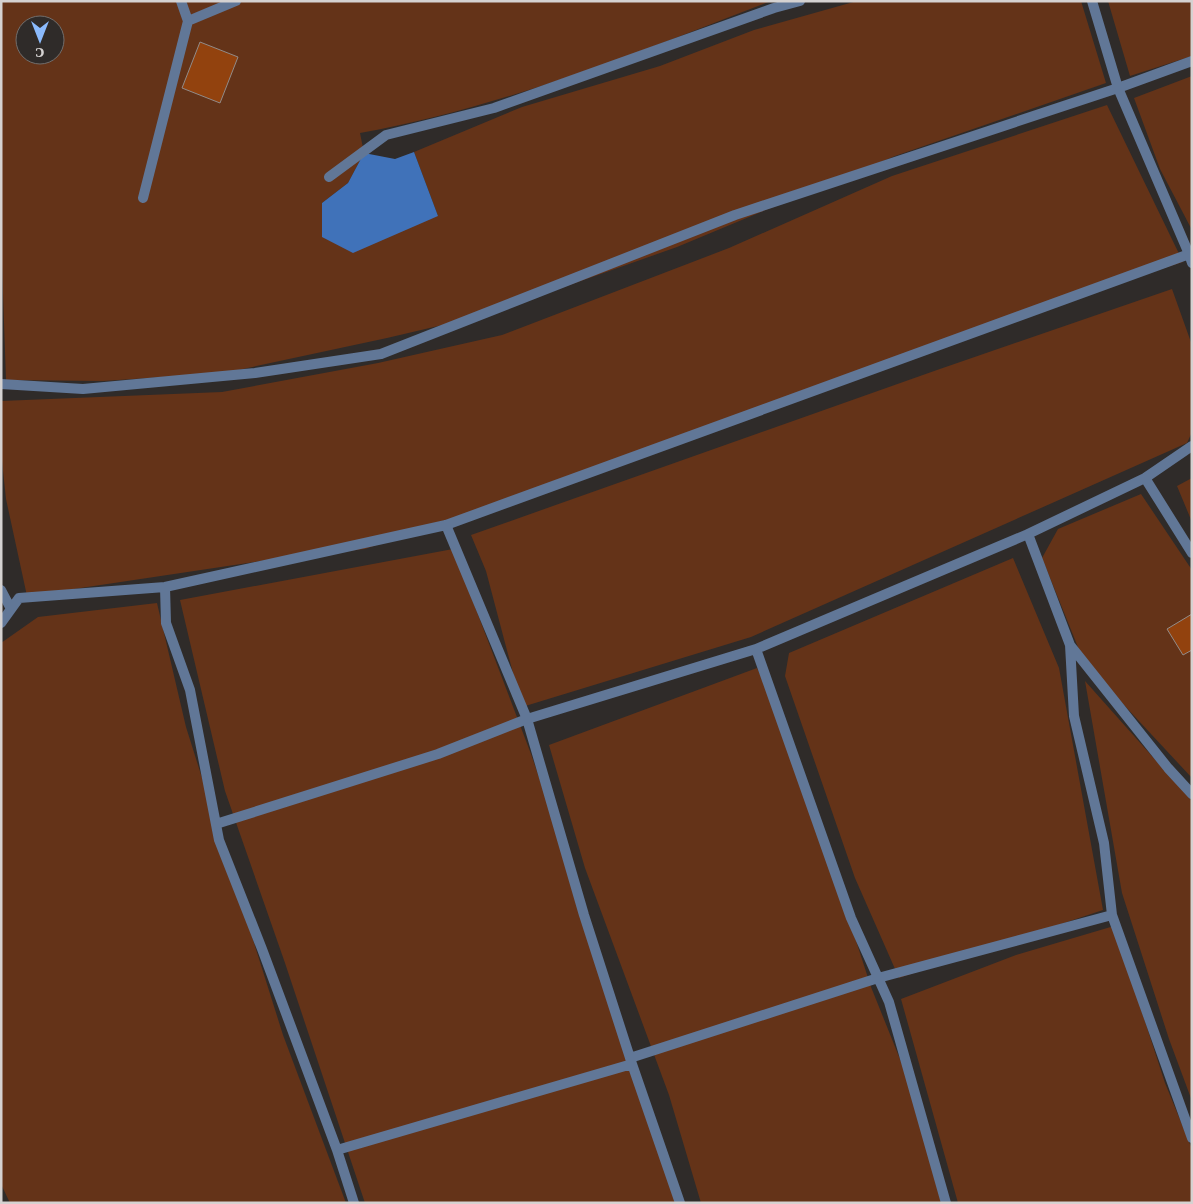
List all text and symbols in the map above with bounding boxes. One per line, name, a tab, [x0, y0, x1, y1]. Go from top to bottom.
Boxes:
north arrow	[15, 15, 65, 65]
text: С	[35, 43, 44, 63]

